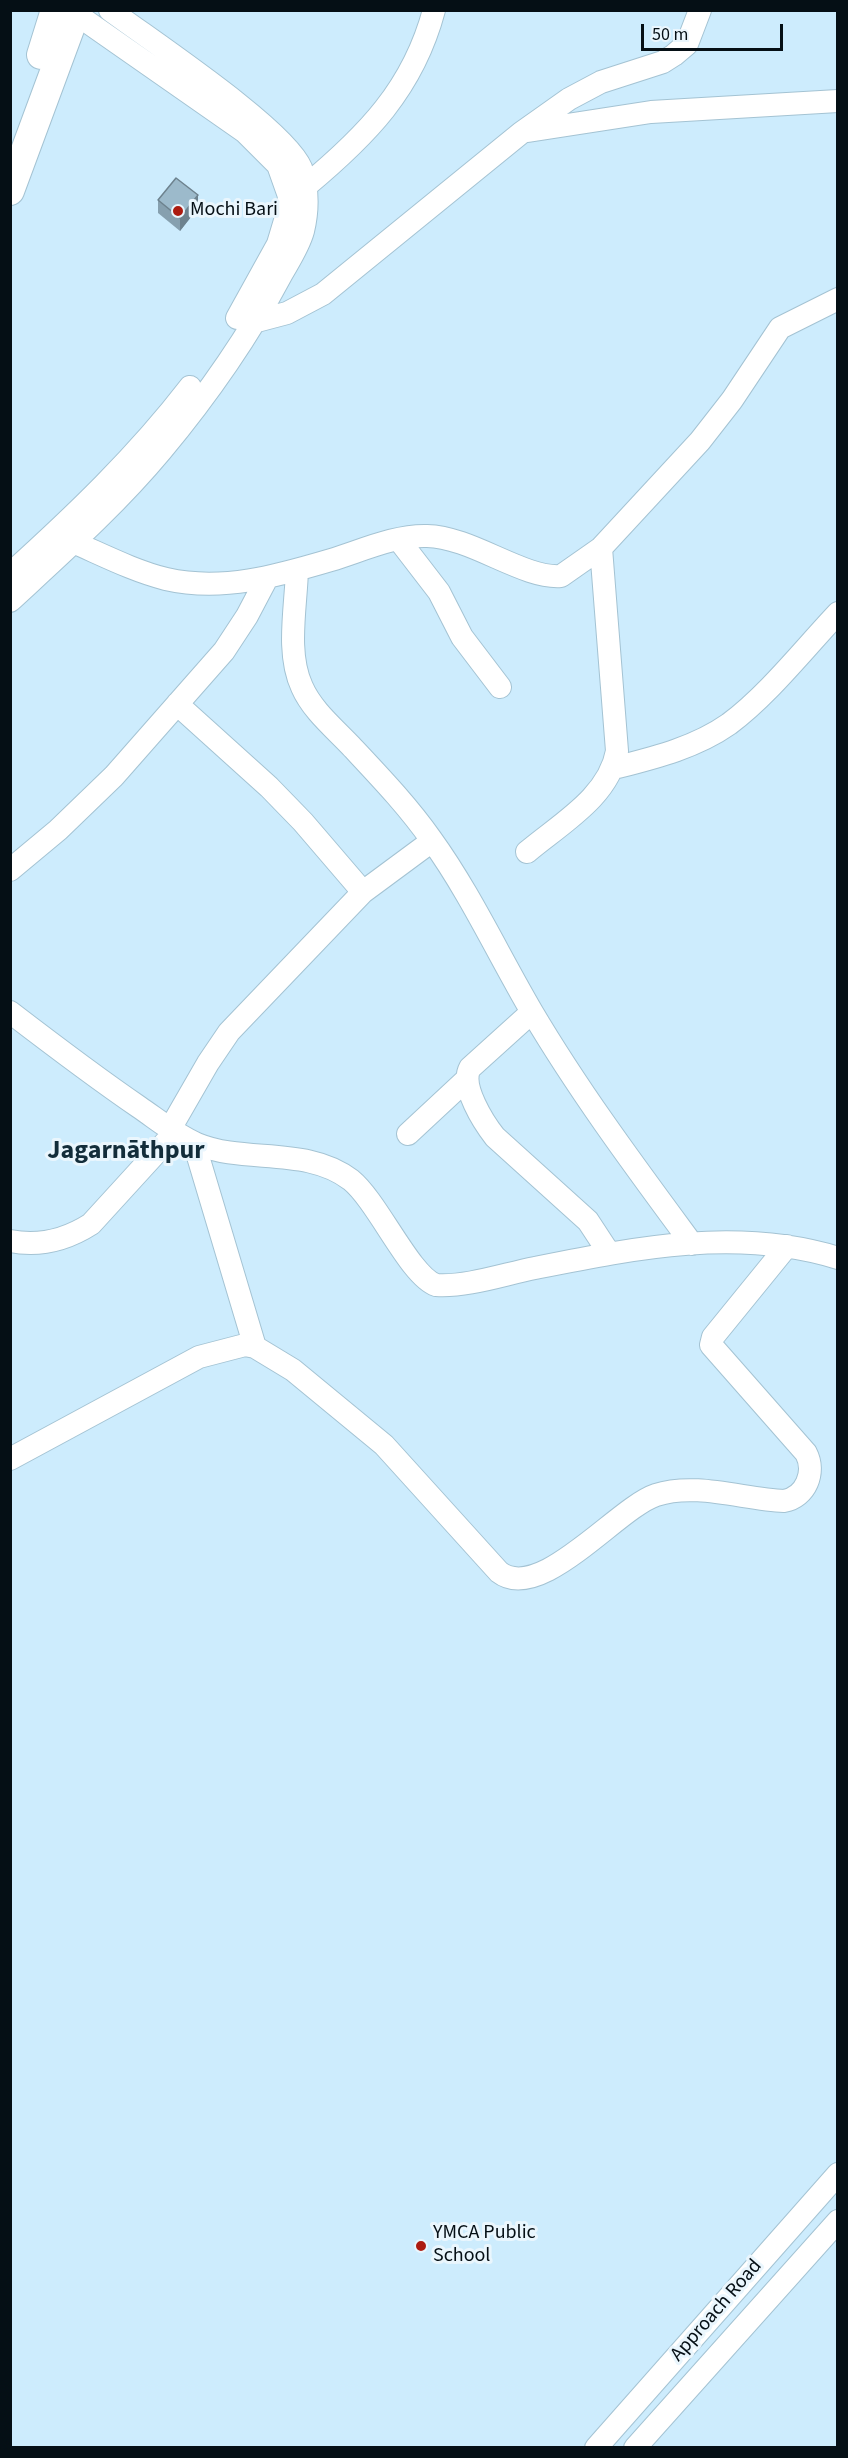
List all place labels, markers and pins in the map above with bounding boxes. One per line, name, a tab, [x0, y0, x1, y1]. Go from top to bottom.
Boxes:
place label: Mochi Bari	[190, 199, 278, 223]
marker: Mochi Bari	[171, 204, 185, 218]
place label: YMCA Public School	[433, 2222, 536, 2269]
marker: YMCA Public School	[414, 2239, 428, 2253]

